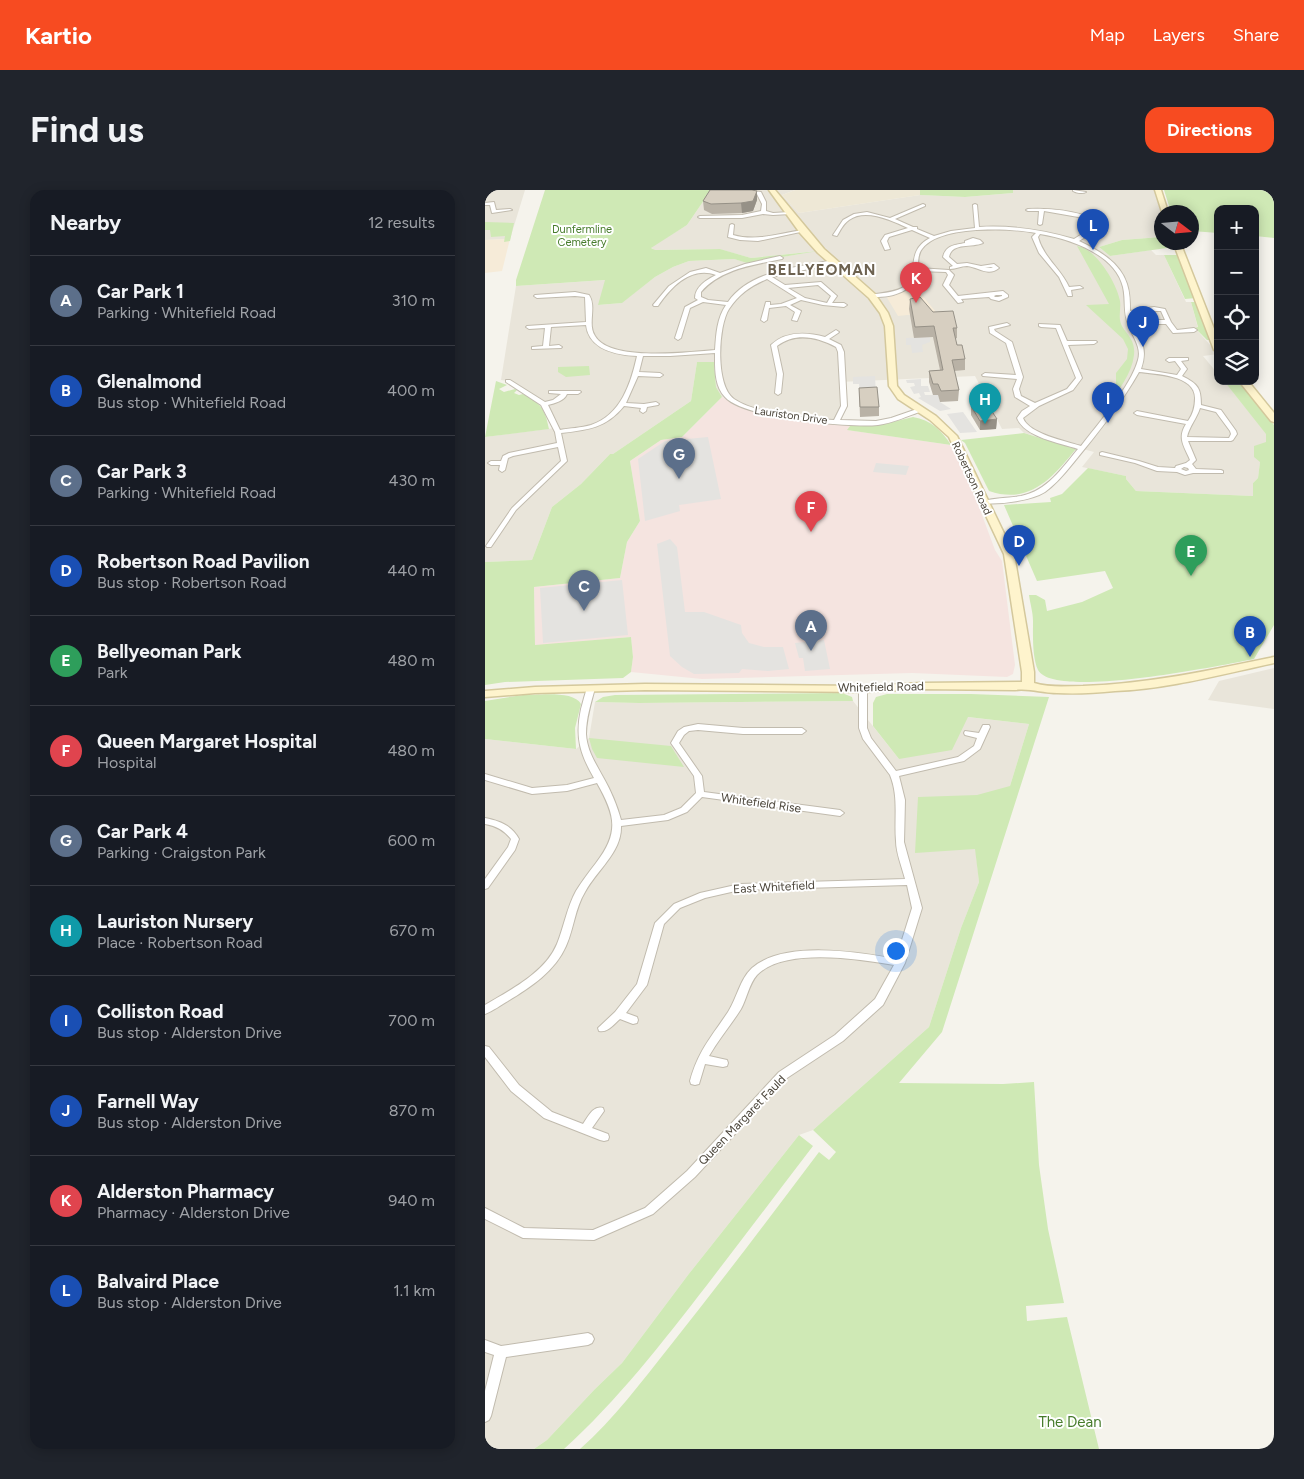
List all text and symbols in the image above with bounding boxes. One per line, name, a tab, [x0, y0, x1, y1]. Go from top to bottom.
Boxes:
text: Kartio	[25, 21, 92, 50]
text: Map	[1090, 24, 1125, 46]
text: Layers	[1153, 24, 1205, 46]
text: Share	[1233, 24, 1279, 46]
button: Directions	[1145, 107, 1274, 153]
text: Find us	[30, 109, 144, 151]
north arrow	[1154, 205, 1199, 250]
map controls	[1214, 205, 1259, 385]
button: +	[1214, 205, 1259, 250]
pin: L	[1077, 209, 1109, 250]
text: Nearby	[50, 210, 121, 235]
text: 12 results	[368, 213, 435, 232]
park label: Dunfermline Cemetery	[552, 223, 612, 249]
button: −	[1214, 250, 1259, 295]
district label: BELLYEOMAN	[768, 261, 876, 279]
pin: K	[900, 262, 932, 303]
text: Car Park 1	[97, 280, 184, 303]
text: A	[60, 291, 72, 310]
text: 310 m	[392, 291, 435, 310]
button: locate	[1214, 295, 1259, 340]
text: Parking · Whitefield Road	[97, 303, 276, 322]
pin: J	[1127, 306, 1159, 347]
button: layers	[1214, 340, 1259, 385]
text: Glenalmond	[97, 370, 202, 393]
text: B	[61, 381, 71, 400]
text: 400 m	[387, 381, 435, 400]
pin: I	[1092, 382, 1124, 423]
pin: H	[969, 383, 1001, 424]
text: Bus stop · Whitefield Road	[97, 393, 286, 412]
street label: Lauriston Drive	[754, 404, 828, 427]
pin: G	[663, 438, 695, 479]
street label: Robertson Road	[949, 440, 994, 517]
text: Car Park 3	[97, 460, 187, 483]
text: C	[60, 471, 72, 490]
text: 430 m	[389, 471, 435, 490]
text: Parking · Whitefield Road	[97, 483, 276, 502]
pin: F	[795, 491, 827, 532]
pin: D	[1003, 525, 1035, 566]
pin: E	[1175, 535, 1207, 576]
text: Robertson Road Pavilion	[97, 550, 310, 573]
text: D	[60, 561, 72, 580]
text: 440 m	[387, 561, 435, 580]
pin: C	[568, 570, 600, 611]
text: Bus stop · Robertson Road	[97, 573, 287, 592]
pin: A	[795, 610, 827, 651]
pin: B	[1234, 616, 1266, 657]
text: Bellyeoman Park	[97, 640, 242, 663]
text: E	[61, 651, 71, 670]
text: 480 m	[387, 651, 435, 670]
text: Park	[97, 663, 127, 682]
street label: Whitefield Road	[838, 679, 924, 695]
text: Queen Margaret Hospital	[97, 730, 317, 753]
text: F	[62, 741, 70, 760]
text: 480 m	[387, 741, 435, 760]
text: Hospital	[97, 753, 157, 772]
street label: Whitefield Rise	[720, 790, 802, 816]
text: Car Park 4	[97, 820, 188, 843]
text: G	[60, 831, 72, 850]
text: 600 m	[388, 831, 435, 850]
text: Parking · Craigston Park	[97, 843, 266, 862]
street label: East Whitefield	[733, 878, 815, 896]
text: Lauriston Nursery	[97, 910, 253, 933]
text: H	[60, 921, 72, 940]
text: 670 m	[390, 921, 435, 940]
text: Place · Robertson Road	[97, 933, 263, 952]
your location	[883, 938, 909, 964]
text: Colliston Road	[97, 1000, 224, 1023]
text: I	[64, 1011, 68, 1030]
text: 700 m	[388, 1011, 435, 1030]
text: Bus stop · Alderston Drive	[97, 1023, 282, 1042]
street label: Queen Margaret Fauld	[696, 1072, 788, 1168]
text: Farnell Way	[97, 1090, 199, 1113]
text: J	[62, 1101, 70, 1120]
text: 870 m	[389, 1101, 435, 1120]
text: Bus stop · Alderston Drive	[97, 1113, 282, 1132]
text: Alderston Pharmacy	[97, 1180, 274, 1203]
text: K	[61, 1191, 71, 1210]
text: 940 m	[388, 1191, 435, 1210]
text: Pharmacy · Alderston Drive	[97, 1203, 290, 1222]
text: Balvaird Place	[97, 1270, 219, 1293]
text: L	[62, 1281, 70, 1300]
text: 1.1 km	[393, 1281, 435, 1300]
text: Bus stop · Alderston Drive	[97, 1293, 282, 1312]
park label: The Dean	[1038, 1413, 1102, 1431]

